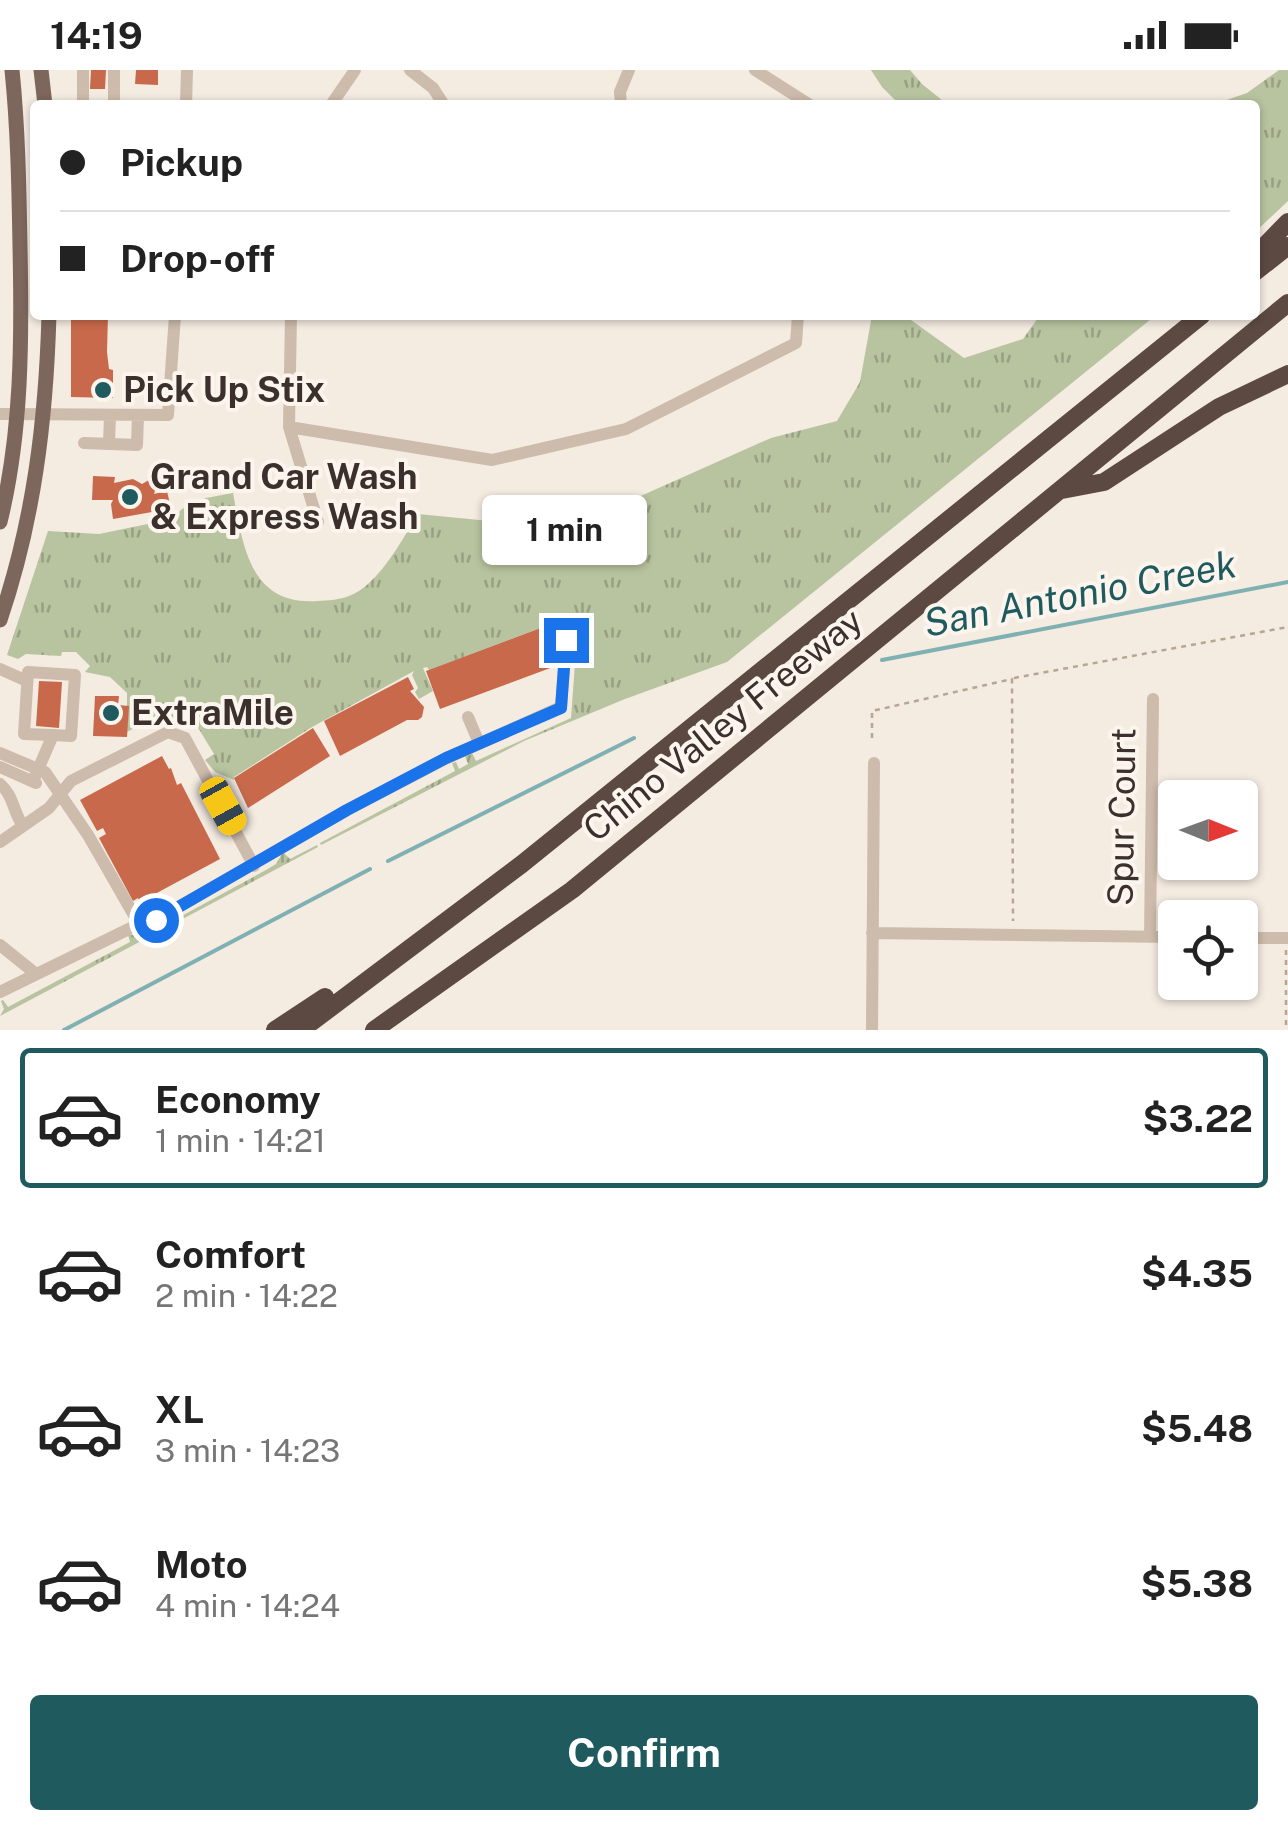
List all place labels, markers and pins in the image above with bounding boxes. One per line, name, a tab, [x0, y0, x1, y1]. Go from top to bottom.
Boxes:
place label: Pick Up Stix	[123, 369, 325, 410]
marker: Pick Up Stix	[92, 379, 114, 401]
place label: Grand Car Wash & Express Wash	[150, 456, 418, 537]
marker: Grand Car Wash & Express Wash	[119, 486, 141, 508]
place label: ExtraMile	[131, 692, 294, 733]
marker: ExtraMile	[100, 702, 122, 724]

